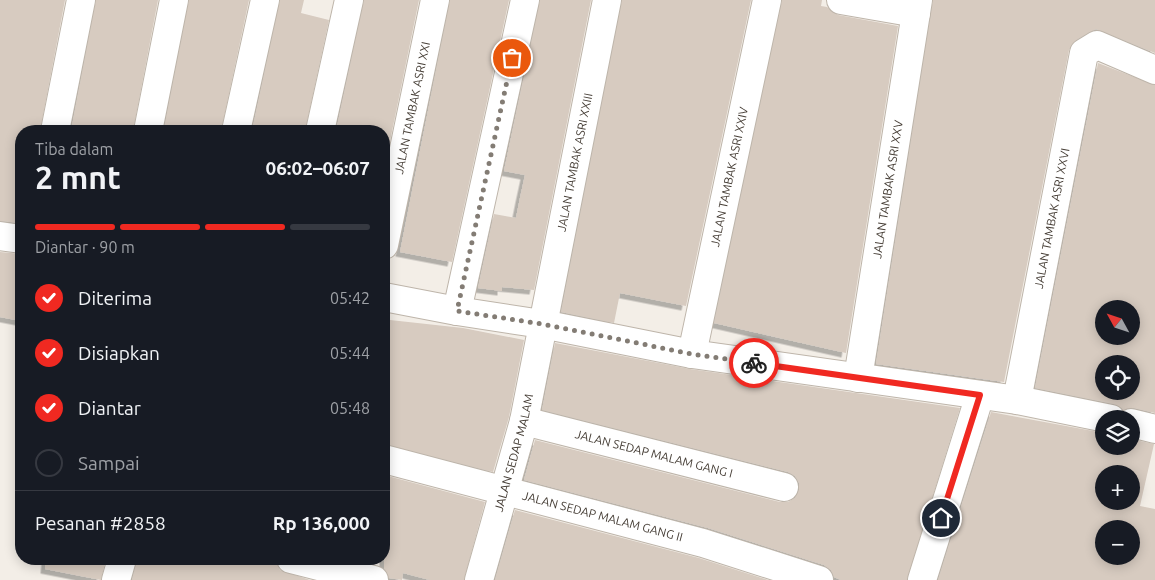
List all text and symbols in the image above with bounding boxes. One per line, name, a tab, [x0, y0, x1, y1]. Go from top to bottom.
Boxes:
pin	[491, 37, 533, 79]
street label: JALAN TAMBAK ASRI XXI	[392, 41, 432, 175]
icon: bag	[498, 44, 526, 72]
street label: JALAN TAMBAK ASRI XXIII	[555, 92, 595, 233]
street label: JALAN TAMBAK ASRI XXIV	[708, 105, 750, 248]
street label: JALAN TAMBAK ASRI XXV	[870, 119, 905, 259]
text: Tiba dalam	[35, 140, 113, 158]
street label: JALAN TAMBAK ASRI XXVI	[1032, 147, 1071, 290]
text: 06:02–06:07	[265, 157, 370, 179]
text: 2 mnt	[35, 159, 121, 195]
text: Diantar · 90 m	[35, 238, 135, 256]
icon: check	[35, 284, 63, 312]
text: Diterima	[78, 287, 152, 309]
text: 05:42	[330, 289, 370, 307]
north arrow	[1095, 300, 1140, 345]
map controls	[1095, 300, 1140, 565]
courier	[729, 338, 779, 388]
icon: check	[35, 339, 63, 367]
text: Disiapkan	[78, 342, 160, 364]
text: 05:44	[330, 344, 370, 362]
icon: bike	[740, 349, 768, 377]
button: locate	[1095, 355, 1140, 400]
street label: JALAN SEDAP MALAM	[492, 393, 535, 513]
icon: check	[35, 394, 63, 422]
text: Diantar	[78, 397, 141, 419]
text: 05:48	[330, 399, 370, 417]
button: layers	[1095, 410, 1140, 455]
street label: JALAN SEDAP MALAM GANG I	[574, 427, 734, 480]
text: Sampai	[78, 452, 140, 474]
button: +	[1095, 465, 1140, 510]
street label: JALAN SEDAP MALAM GANG II	[521, 489, 684, 543]
pin	[920, 497, 962, 539]
icon: home	[927, 504, 955, 532]
text: Pesanan #2858	[35, 512, 166, 534]
text: Rp 136,000	[273, 512, 370, 534]
button: −	[1095, 520, 1140, 565]

